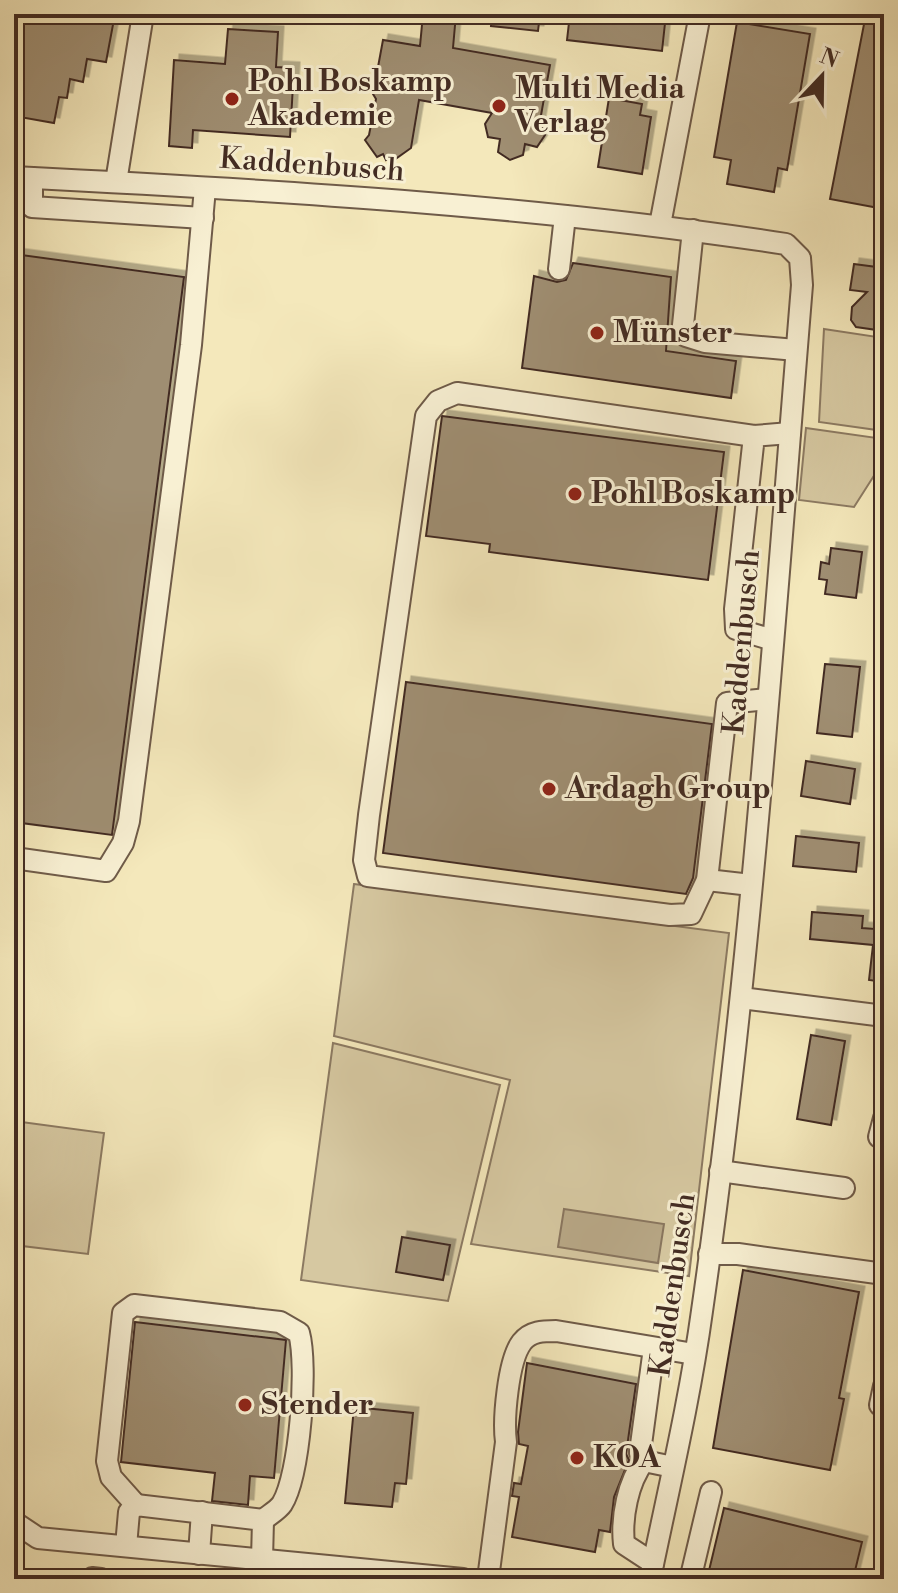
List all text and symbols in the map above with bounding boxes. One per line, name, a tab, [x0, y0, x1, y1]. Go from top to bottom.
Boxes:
north arrow	[782, 36, 862, 116]
text: N	[816, 43, 843, 75]
place label: Pohl Boskamp Akademie	[247, 63, 452, 135]
place label: Multi Media Verlag	[514, 70, 685, 142]
marker: Pohl Boskamp Akademie	[223, 90, 241, 108]
marker: Multi Media Verlag	[490, 97, 508, 115]
street label: Kaddenbusch	[218, 140, 406, 190]
place label: Münster	[613, 314, 733, 352]
marker: Münster	[588, 324, 606, 342]
place label: Pohl Boskamp	[591, 475, 795, 513]
marker: Pohl Boskamp	[566, 485, 584, 503]
street label: Kaddenbusch	[715, 548, 769, 736]
place label: Ardagh Group	[564, 770, 771, 808]
marker: Ardagh Group	[540, 780, 558, 798]
street label: Kaddenbusch	[641, 1190, 705, 1379]
place label: Stender	[261, 1386, 374, 1424]
marker: Stender	[236, 1396, 254, 1414]
place label: KOA	[593, 1439, 661, 1477]
marker: KOA	[568, 1449, 586, 1467]

